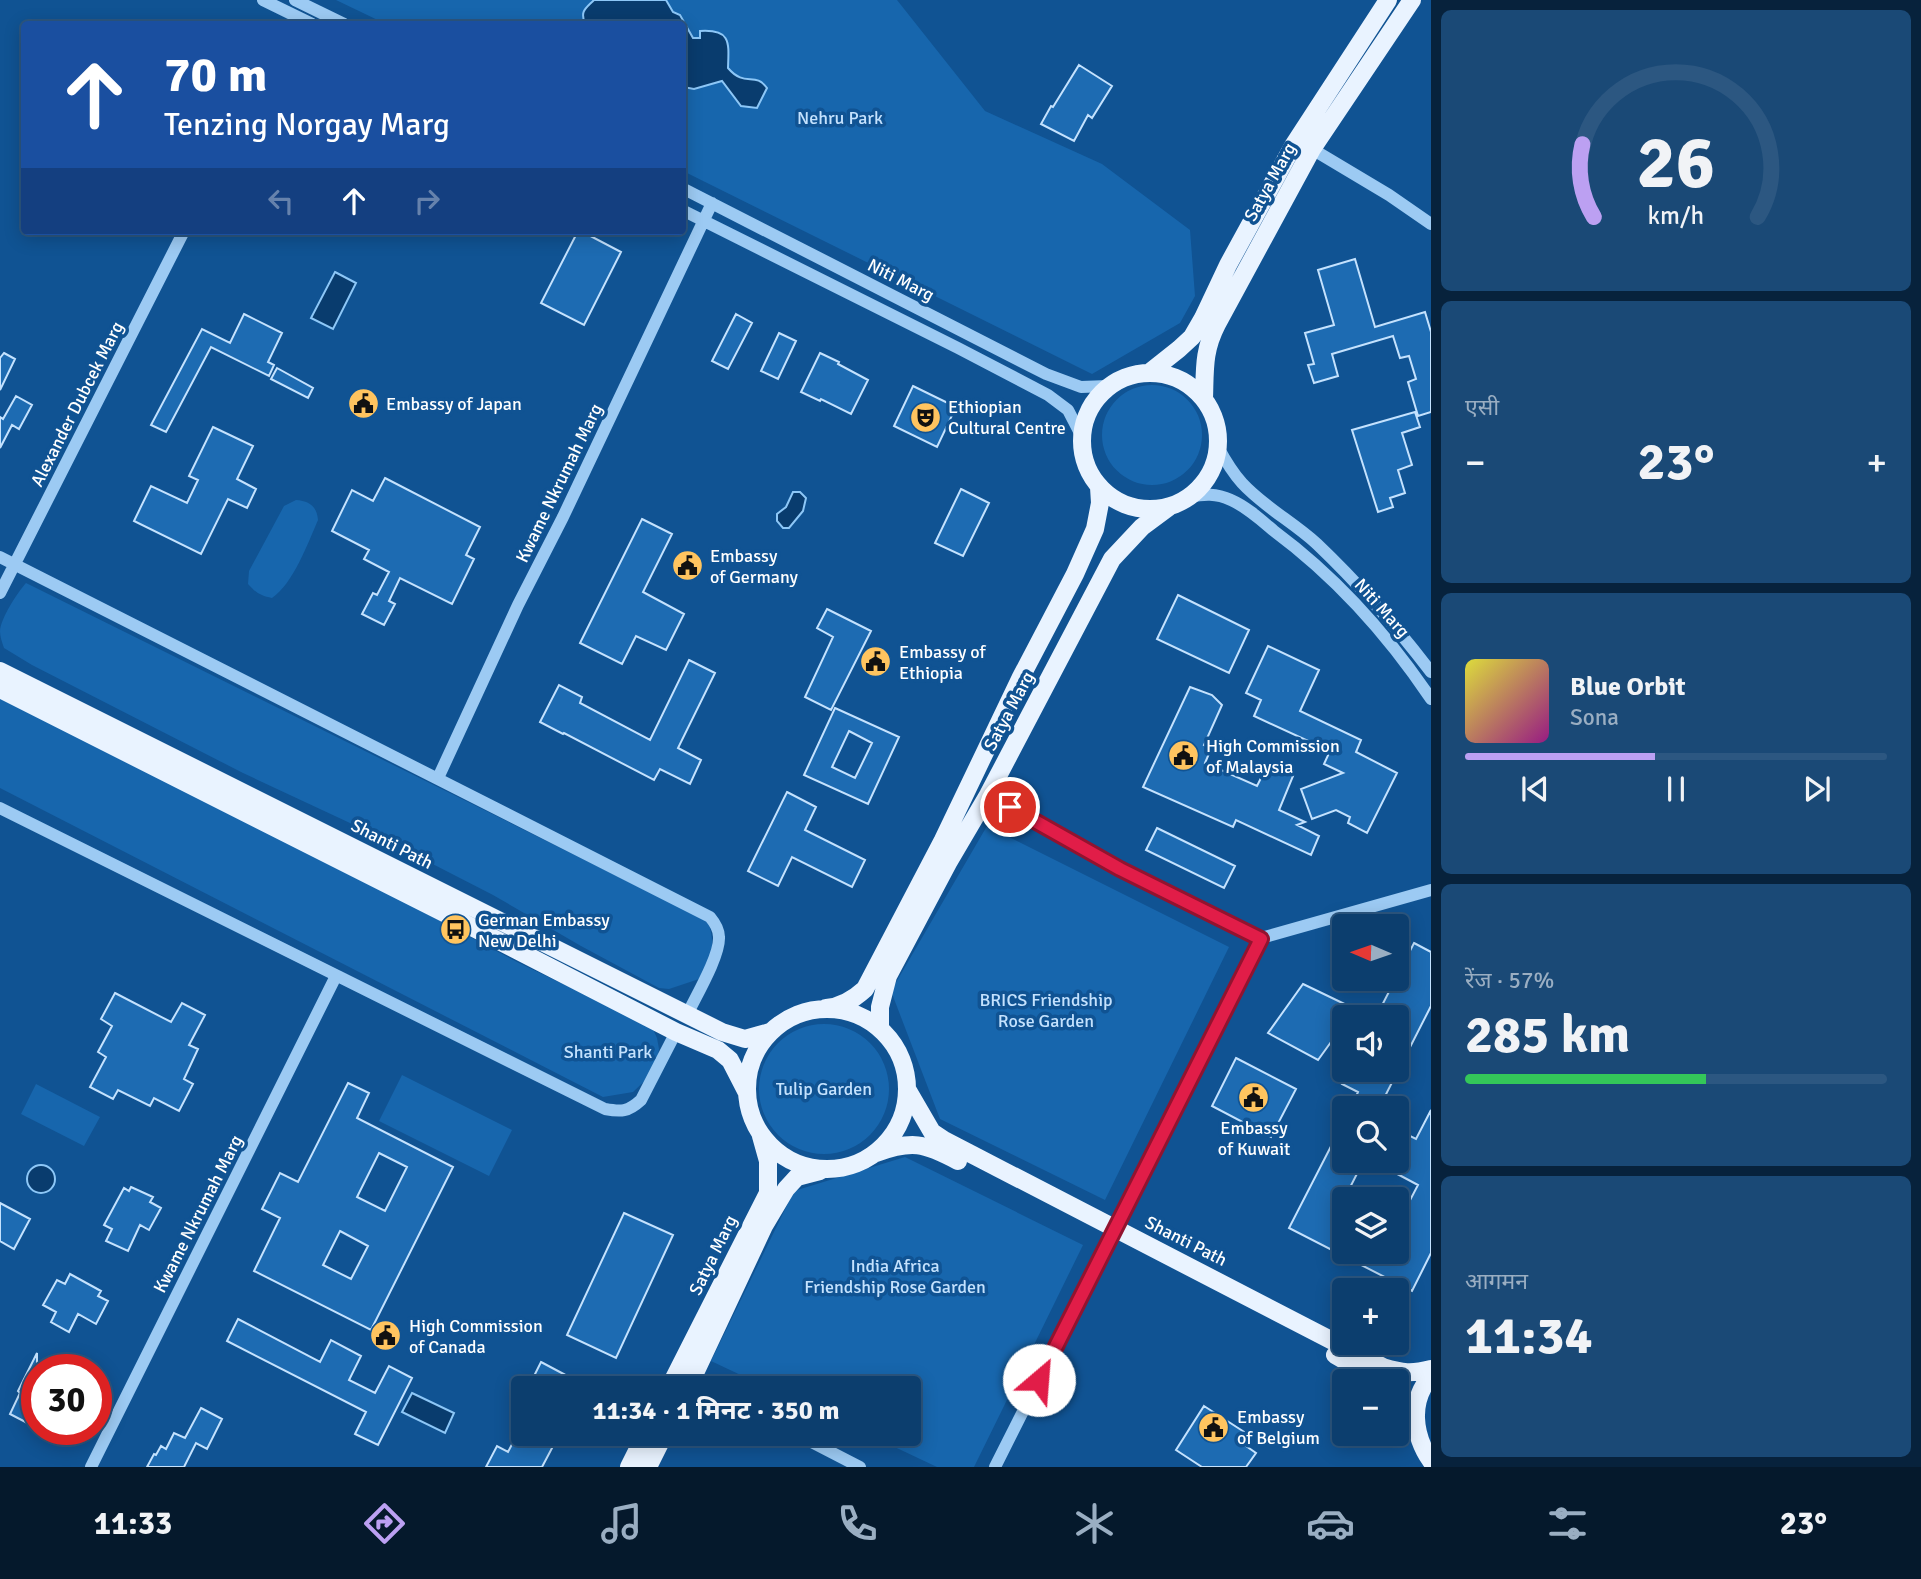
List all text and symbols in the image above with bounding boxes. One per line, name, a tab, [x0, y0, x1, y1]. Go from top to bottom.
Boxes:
text: 70 m	[164, 45, 267, 105]
icon: ahead	[49, 49, 140, 140]
text: Tenzing Norgay Marg	[164, 105, 450, 144]
park label: Nehru Park	[797, 107, 883, 129]
text: 26	[1637, 119, 1715, 208]
street label: Satya Marg	[1239, 139, 1301, 225]
icon: left	[262, 182, 300, 220]
icon: ahead	[335, 182, 373, 220]
icon: right	[408, 182, 446, 220]
text: km/h	[1648, 200, 1704, 231]
street label: Niti Marg	[864, 254, 938, 306]
street label: Alexander Dubcek Marg	[26, 318, 128, 490]
public building icon: Embassy of Japan	[346, 387, 380, 421]
place label: Embassy of Japan	[386, 393, 522, 415]
text: एसी	[1465, 393, 1499, 422]
place label: Ethiopian Cultural Centre	[948, 396, 1066, 439]
street label: Kwame Nkrumah Marg	[511, 400, 607, 566]
theatre icon: Ethiopian Cultural Centre	[908, 400, 942, 434]
text: 23°	[1638, 430, 1714, 494]
text: −	[1465, 439, 1486, 486]
text: +	[1866, 439, 1887, 486]
place label: Embassy of Germany	[710, 545, 798, 588]
public building icon: Embassy of Germany	[670, 549, 704, 583]
street label: Niti Marg	[1350, 574, 1414, 642]
place label: Embassy of Ethiopia	[899, 641, 987, 684]
public building icon: Embassy of Ethiopia	[859, 645, 893, 679]
street label: Satya Marg	[979, 668, 1039, 754]
text: Blue Orbit	[1570, 671, 1686, 703]
text: Sona	[1570, 703, 1619, 732]
place label: High Commission of Malaysia	[1206, 735, 1340, 778]
public building icon: High Commission of Malaysia	[1166, 739, 1200, 773]
icon: previous	[1516, 770, 1554, 808]
icon: pause	[1657, 770, 1695, 808]
icon: next	[1798, 770, 1836, 808]
pin	[980, 777, 1040, 837]
icon: arrive	[991, 788, 1029, 826]
street label: Shanti Path	[347, 814, 437, 874]
place label: German Embassy New Delhi	[478, 909, 610, 952]
bus stop icon: German Embassy New Delhi	[438, 913, 472, 947]
north arrow	[1332, 914, 1409, 990]
map controls	[1332, 914, 1409, 1446]
text: रेंज · 57%	[1465, 966, 1554, 995]
park label: BRICS Friendship Rose Garden	[979, 989, 1113, 1032]
text: 285 km	[1465, 1003, 1630, 1067]
button: sound	[1332, 1005, 1409, 1082]
park label: Shanti Park	[564, 1041, 652, 1063]
park label: Tulip Garden	[776, 1078, 872, 1100]
public building icon: Embassy of Kuwait	[1237, 1081, 1271, 1115]
button: search	[1332, 1096, 1409, 1173]
place label: Embassy of Kuwait	[1218, 1117, 1290, 1160]
street label: Kwame Nkrumah Marg	[149, 1131, 247, 1297]
button: layers	[1332, 1187, 1409, 1264]
street label: Satya Marg	[684, 1211, 742, 1299]
street label: Shanti Path	[1141, 1211, 1231, 1271]
park label: India Africa Friendship Rose Garden	[804, 1255, 986, 1298]
text: आगमन	[1465, 1267, 1528, 1296]
button: +	[1332, 1278, 1409, 1355]
text: 11:34	[1465, 1304, 1593, 1368]
place label: High Commission of Canada	[409, 1315, 543, 1358]
public building icon: High Commission of Canada	[369, 1319, 403, 1353]
position arrow	[1002, 1343, 1076, 1417]
speed limit sign: 30	[21, 1354, 112, 1445]
button: −	[1332, 1369, 1409, 1446]
text: 11:34 · 1 मिनट · 350 m	[592, 1395, 840, 1427]
place label: Embassy of Belgium	[1237, 1406, 1320, 1449]
public building icon: Embassy of Belgium	[1197, 1410, 1231, 1444]
icon: directions	[360, 1499, 409, 1548]
icon: music	[597, 1499, 646, 1548]
icon: phone	[833, 1499, 882, 1548]
icon: climate	[1070, 1499, 1119, 1548]
icon: car	[1306, 1499, 1355, 1548]
icon: filters	[1543, 1499, 1592, 1548]
text: 11:33	[94, 1504, 172, 1543]
text: 23°	[1780, 1504, 1827, 1543]

